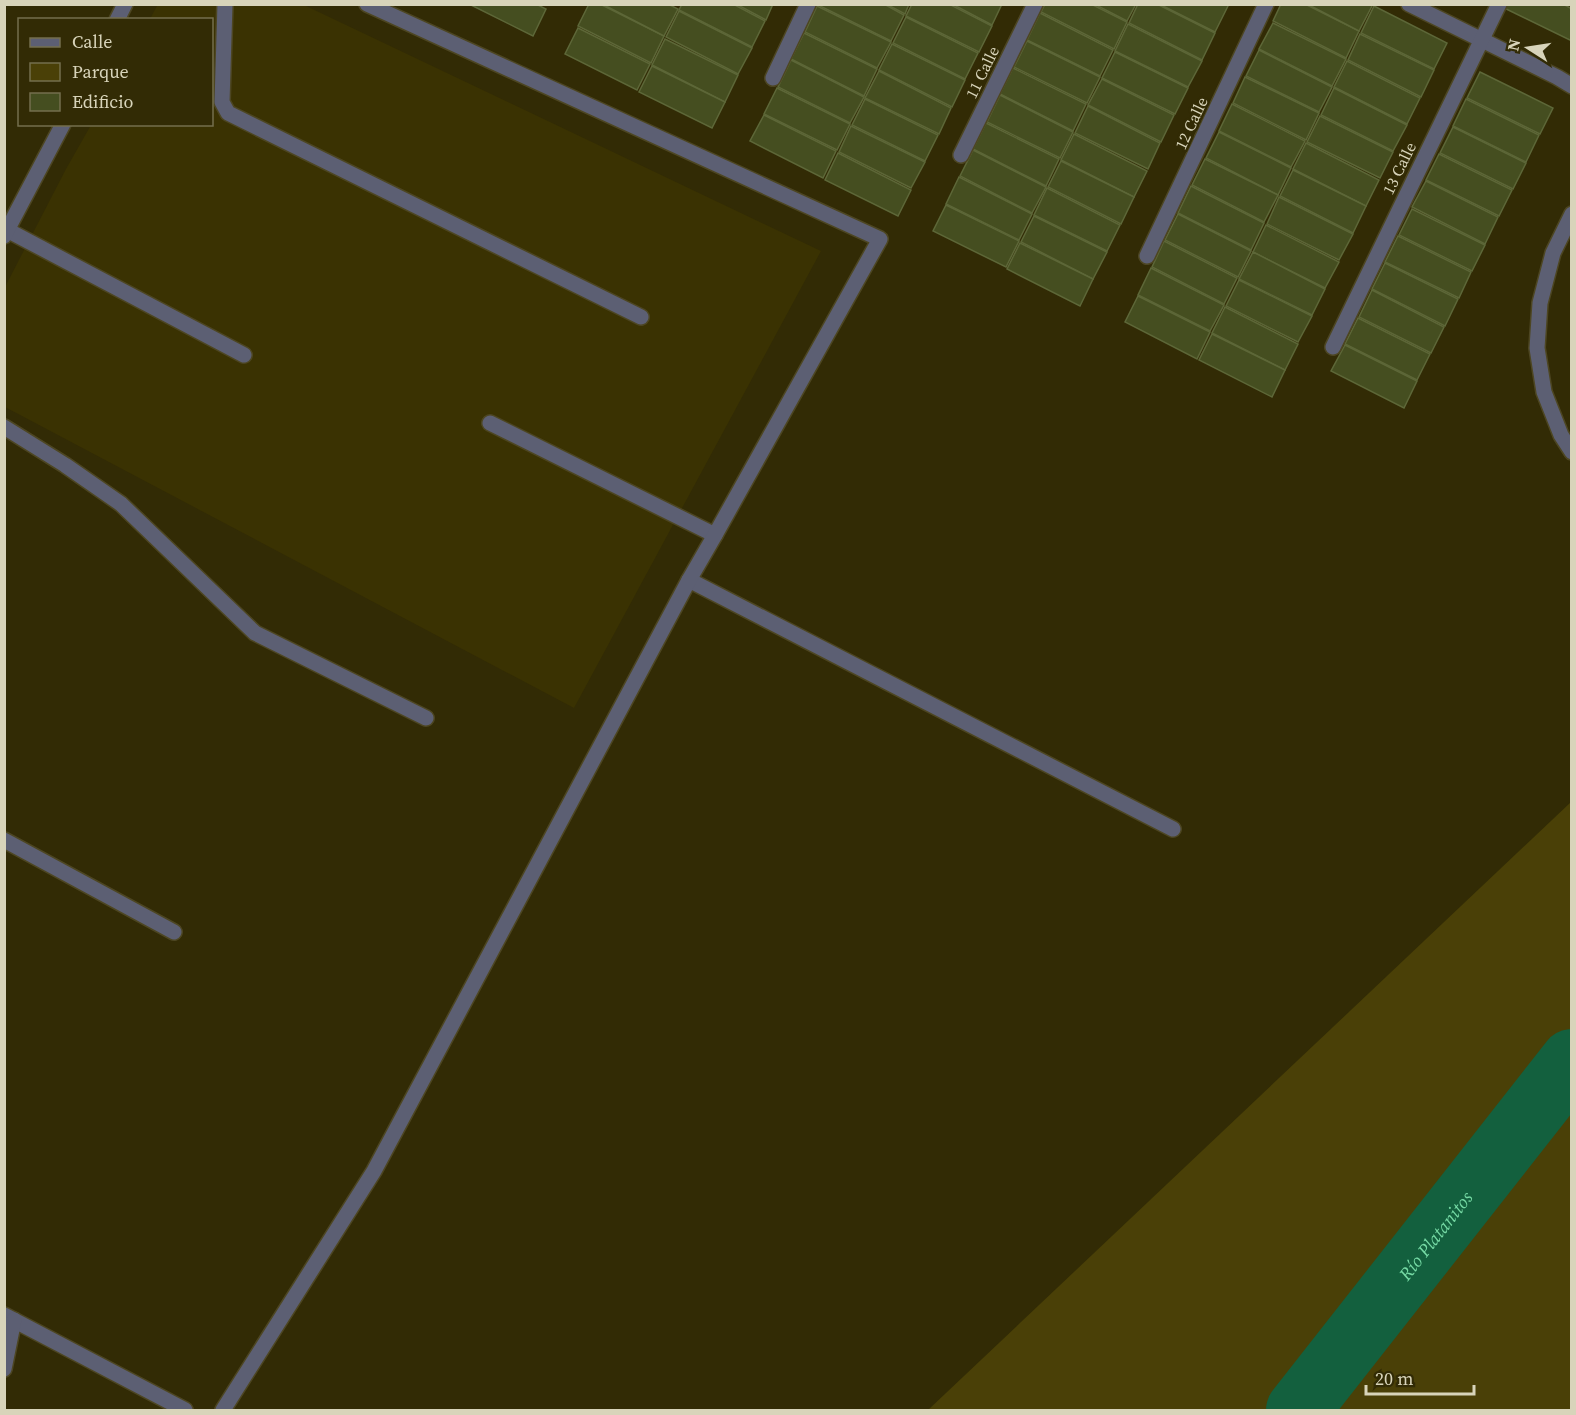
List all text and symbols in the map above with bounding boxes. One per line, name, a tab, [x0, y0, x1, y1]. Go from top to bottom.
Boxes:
legend	[18, 18, 213, 126]
north arrow	[1498, 18, 1558, 78]
text: Calle	[72, 29, 112, 54]
text: N	[1501, 37, 1525, 53]
street label: 11 Calle	[960, 42, 1004, 102]
text: Parque	[72, 59, 129, 84]
text: Edificio	[72, 89, 133, 114]
street label: 12 Calle	[1169, 93, 1213, 153]
street label: 13 Calle	[1377, 138, 1421, 198]
water label: Río Platanitos	[1392, 1185, 1478, 1286]
scale bar	[1366, 1358, 1474, 1396]
text: 20 m	[1375, 1366, 1413, 1391]

